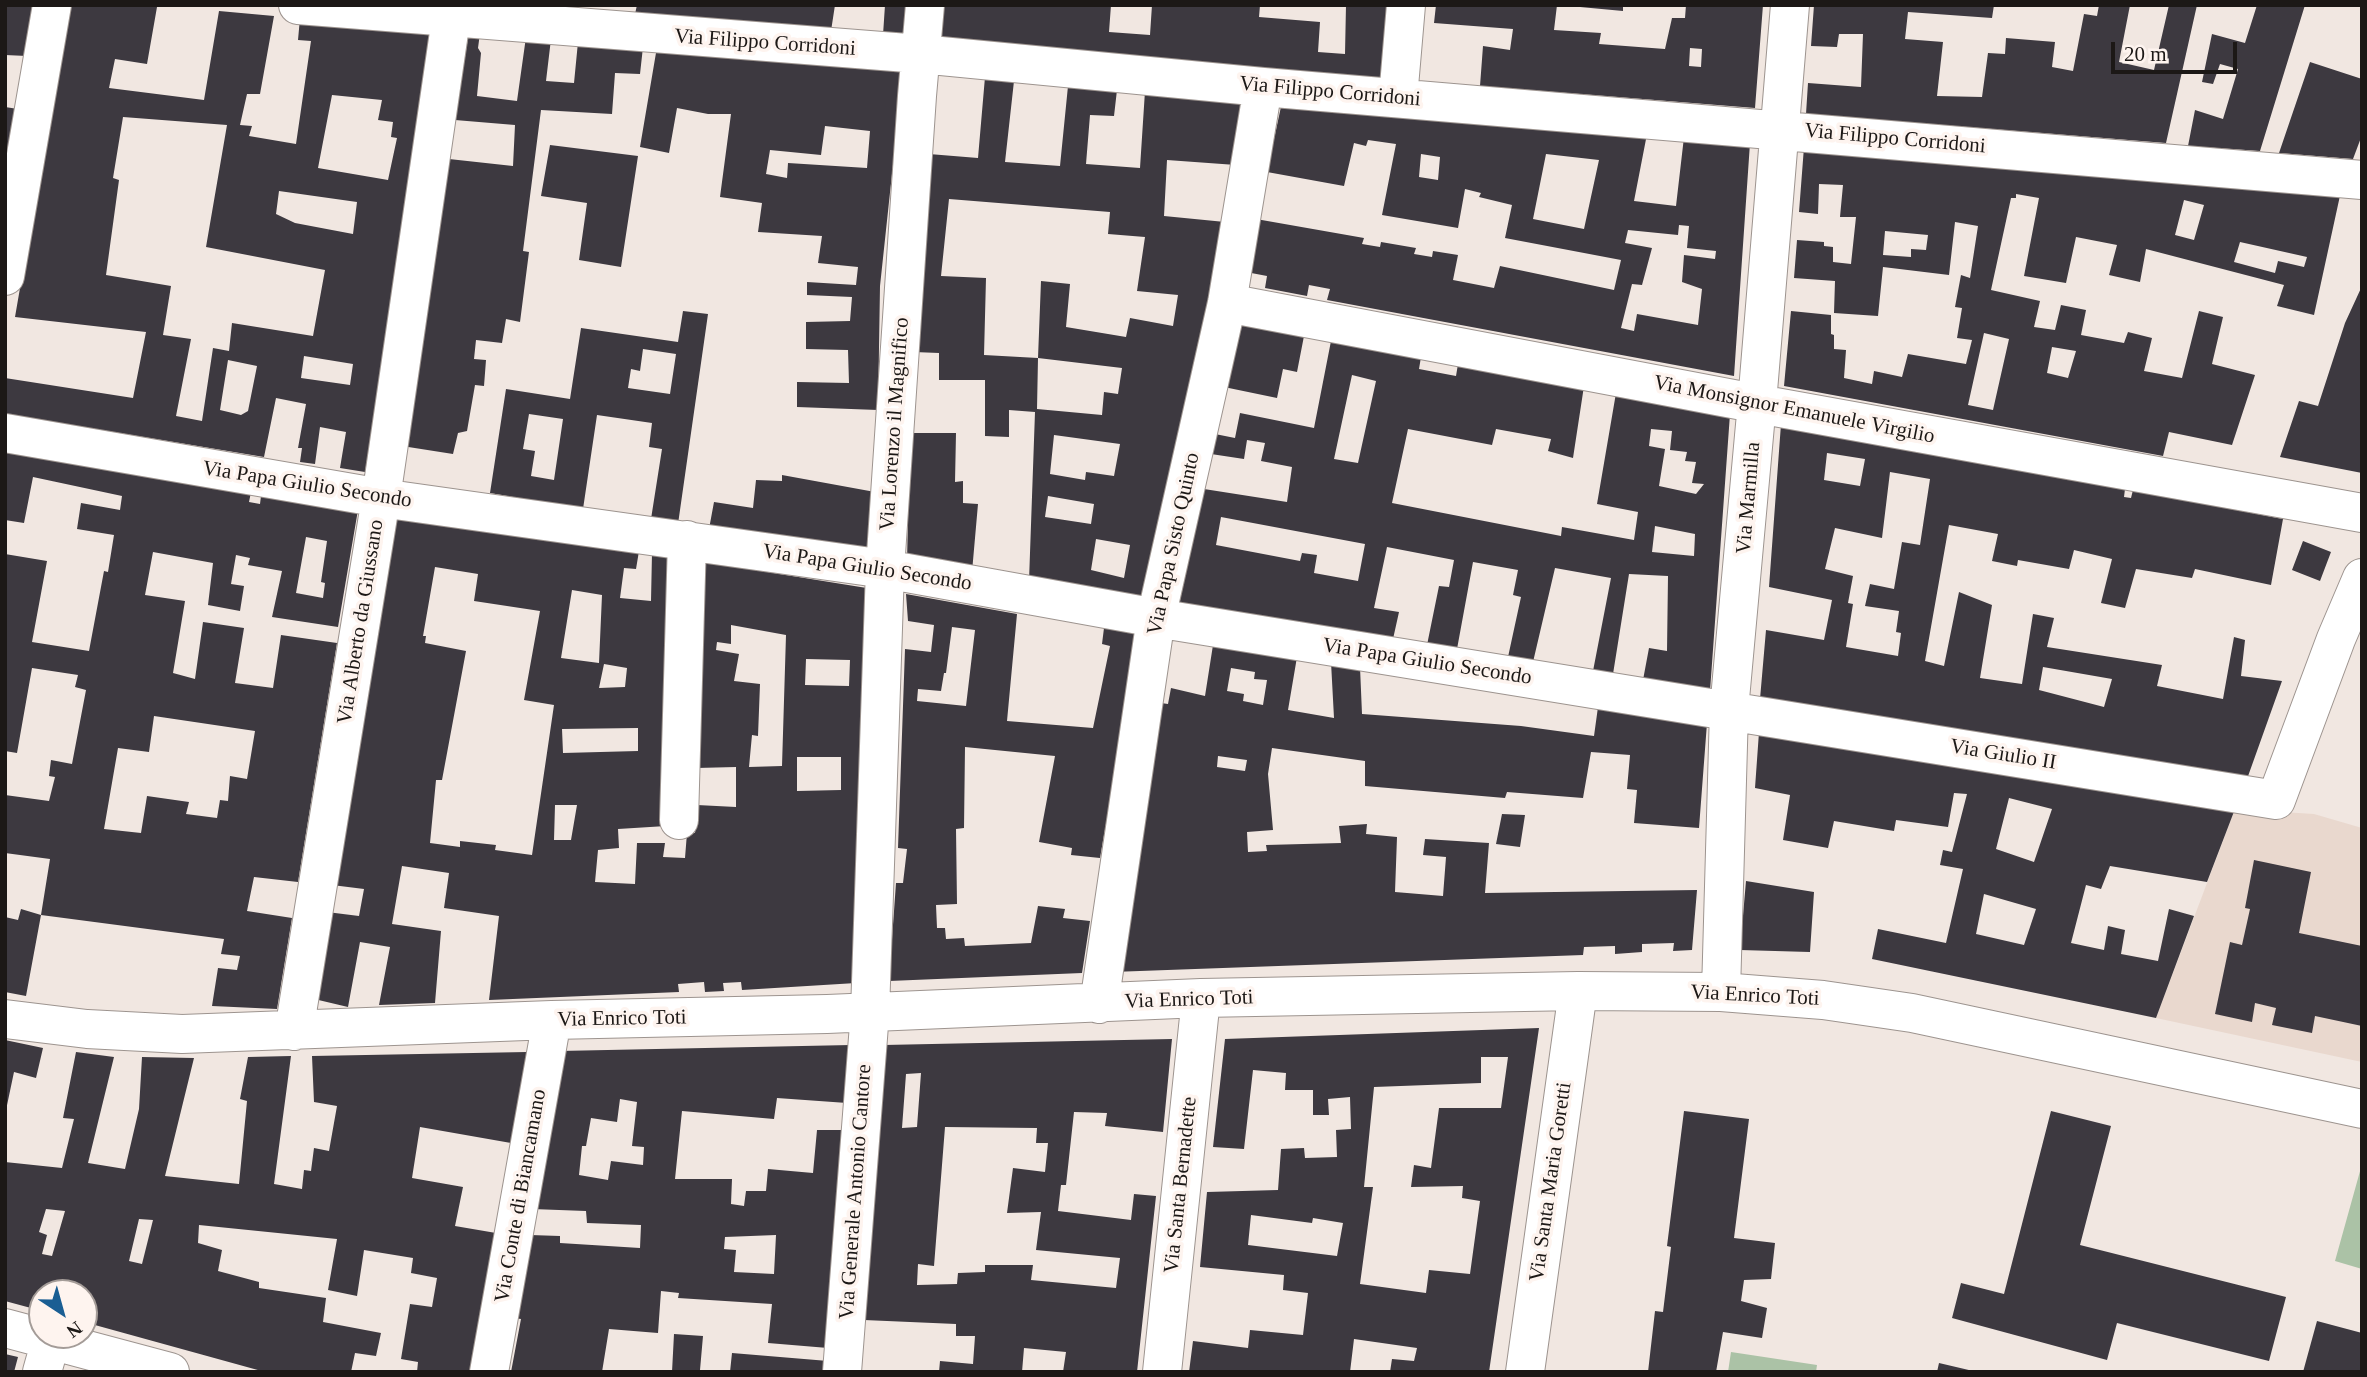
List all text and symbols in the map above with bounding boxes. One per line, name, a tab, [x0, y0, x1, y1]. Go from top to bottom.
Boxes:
street label: Via Filippo Corridoni	[673, 24, 857, 62]
scale bar	[2115, 28, 2241, 72]
text: 20 m	[2124, 42, 2167, 66]
street label: Via Filippo Corridoni	[1238, 72, 1422, 112]
street label: Via Filippo Corridoni	[1803, 119, 1987, 159]
street label: Via Lorenzo il Magnifico	[875, 316, 915, 532]
street label: Via Monsignor Emanuele Virgilio	[1651, 370, 1937, 450]
street label: Via Marmilla	[1732, 441, 1766, 555]
street label: Via Papa Sisto Quinto	[1142, 450, 1206, 638]
street label: Via Papa Giulio Secondo	[201, 456, 413, 514]
street label: Via Alberto da Giussano	[332, 518, 390, 726]
street label: Via Papa Giulio Secondo	[761, 539, 973, 597]
street label: Via Papa Giulio Secondo	[1321, 633, 1533, 691]
street label: Via Giulio II	[1948, 734, 2058, 776]
street label: Via Enrico Toti	[1690, 980, 1820, 1012]
street label: Via Enrico Toti	[1124, 985, 1254, 1015]
street label: Via Enrico Toti	[557, 1005, 687, 1033]
street label: Via Generale Antonio Cantore	[835, 1063, 877, 1321]
street label: Via Santa Maria Goretti	[1525, 1081, 1577, 1283]
street label: Via Conte di Biancamano	[490, 1087, 552, 1305]
street label: Via Santa Bernadette	[1159, 1096, 1203, 1274]
north arrow	[28, 1279, 98, 1349]
text: N	[63, 1317, 86, 1342]

